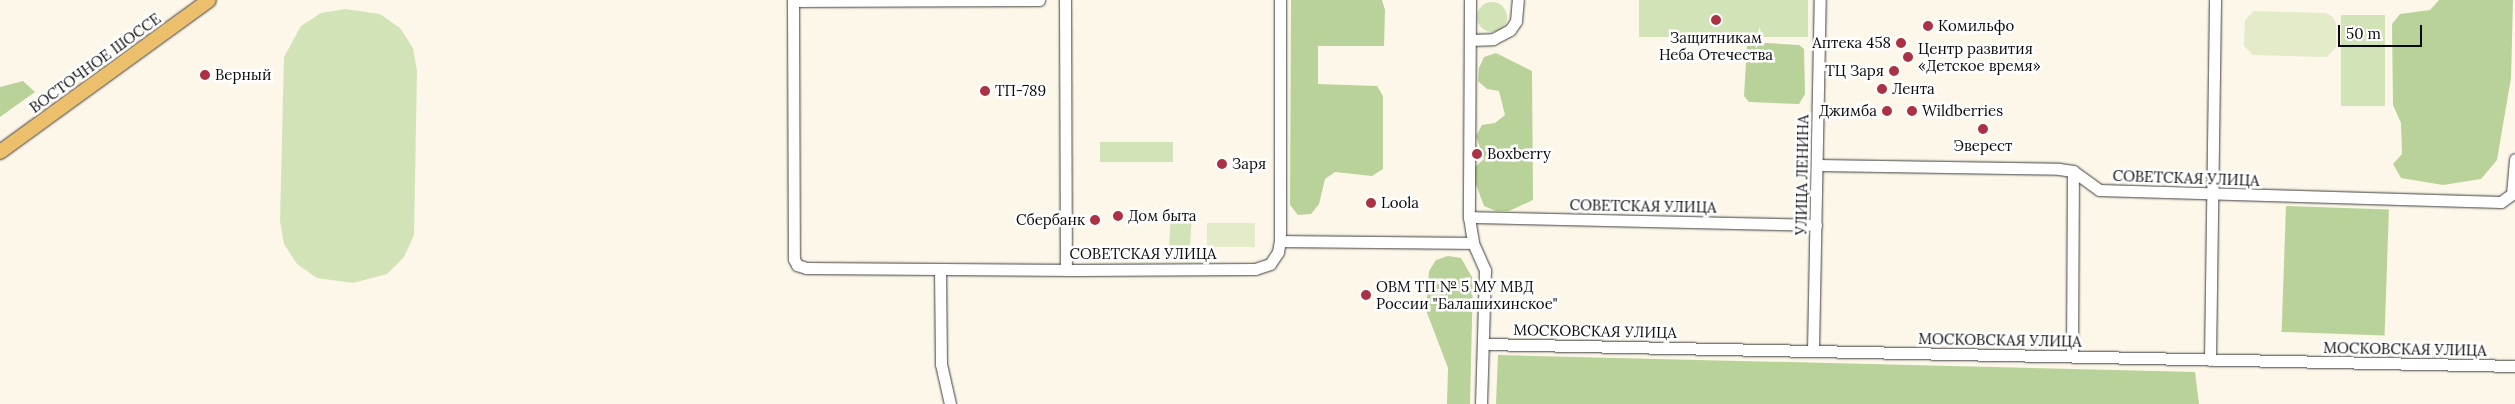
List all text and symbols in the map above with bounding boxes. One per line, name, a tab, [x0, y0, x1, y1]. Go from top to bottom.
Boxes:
street label: ВОСТОЧНОЕ ШОССЕ	[26, 9, 164, 117]
marker: Защитникам Неба Отечества	[1710, 14, 1722, 26]
scale bar	[2340, 15, 2424, 47]
place label: Комильфо	[1938, 17, 2014, 35]
marker: Комильфо	[1922, 20, 1934, 32]
text: 50 m	[2346, 24, 2381, 43]
place label: Защитникам Неба Отечества	[1659, 28, 1773, 63]
place label: Аптека 458	[1812, 34, 1891, 52]
marker: Аптека 458	[1895, 37, 1907, 49]
place label: Центр развития «Детское время»	[1918, 39, 2041, 74]
marker: Центр развития «Детское время»	[1902, 51, 1914, 63]
place label: ТЦ Заря	[1825, 62, 1884, 80]
marker: ТЦ Заря	[1888, 65, 1900, 77]
place label: Верный	[215, 66, 271, 84]
marker: Верный	[199, 69, 211, 81]
place label: Лента	[1892, 80, 1935, 98]
place label: ТП-789	[995, 82, 1046, 100]
marker: Лента	[1876, 83, 1888, 95]
marker: ТП-789	[979, 85, 991, 97]
place label: Джимба	[1819, 102, 1877, 120]
place label: Wildberries	[1922, 102, 2003, 120]
marker: Джимба	[1881, 105, 1893, 117]
marker: Wildberries	[1906, 105, 1918, 117]
street label: УЛИЦА ЛЕНИНА	[1792, 115, 1812, 235]
marker: Эверест	[1977, 123, 1989, 135]
place label: Эверест	[1954, 137, 2012, 155]
place label: Boxberry	[1487, 145, 1551, 163]
marker: Boxberry	[1471, 148, 1483, 160]
place label: Заря	[1232, 155, 1266, 173]
marker: Заря	[1216, 158, 1228, 170]
street label: СОВЕТСКАЯ УЛИЦА	[2112, 166, 2260, 190]
place label: Loola	[1381, 194, 1419, 212]
street label: СОВЕТСКАЯ УЛИЦА	[1569, 196, 1717, 216]
marker: Loola	[1365, 197, 1377, 209]
place label: Дом быта	[1128, 207, 1197, 225]
marker: Дом быта	[1112, 210, 1124, 222]
place label: Сбербанк	[1016, 211, 1085, 229]
marker: Сбербанк	[1089, 214, 1101, 226]
street label: СОВЕТСКАЯ УЛИЦА	[1070, 245, 1216, 263]
place label: ОВМ ТП № 5 МУ МВД России "Балашихинское"	[1376, 277, 1558, 312]
marker: ОВМ ТП № 5 МУ МВД России "Балашихинское"	[1360, 289, 1372, 301]
street label: МОСКОВСКАЯ УЛИЦА	[1513, 321, 1677, 341]
street label: МОСКОВСКАЯ УЛИЦА	[1918, 330, 2082, 350]
street label: МОСКОВСКАЯ УЛИЦА	[2323, 339, 2487, 359]

